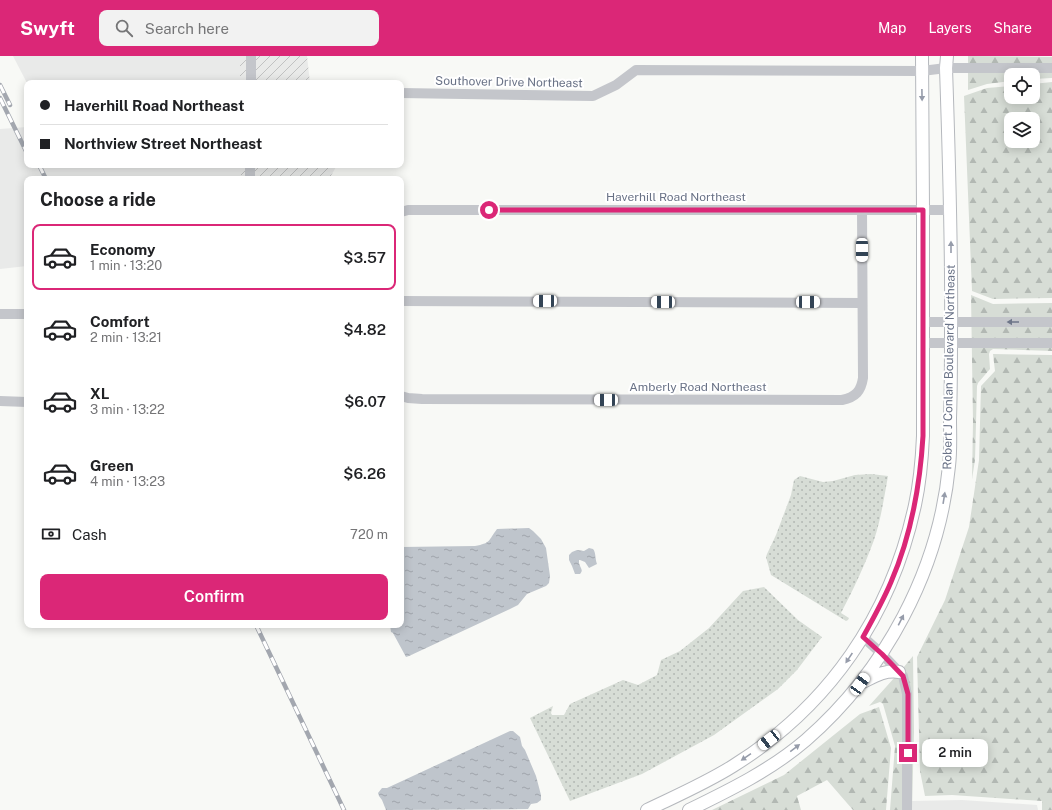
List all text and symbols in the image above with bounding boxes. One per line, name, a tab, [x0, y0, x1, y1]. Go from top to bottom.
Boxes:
search box	[99, 10, 379, 46]
text: Swyft	[20, 17, 75, 39]
icon: search	[113, 17, 135, 39]
text: Search here	[145, 20, 229, 37]
text: Map	[878, 20, 906, 36]
text: Layers	[928, 20, 972, 36]
text: Share	[994, 20, 1032, 36]
map controls	[1004, 68, 1040, 148]
button: locate	[1004, 68, 1040, 104]
street label: Southover Drive Northeast	[435, 74, 583, 90]
one-way arrow	[919, 89, 925, 102]
text: Haverhill Road Northeast	[64, 97, 244, 114]
button: layers	[1004, 112, 1040, 148]
text: Northview Street Northeast	[64, 135, 262, 152]
text: Choose a ride	[40, 189, 156, 210]
street label: Haverhill Road Northeast	[606, 190, 746, 204]
route start	[480, 201, 498, 219]
car	[856, 238, 868, 262]
icon: car	[42, 239, 78, 275]
one-way arrow	[948, 240, 954, 253]
text: Economy	[90, 241, 155, 258]
text: $3.57	[343, 249, 386, 266]
text: 1 min · 13:20	[90, 258, 162, 273]
street label: Robert J Conlan Boulevard Northeast	[940, 264, 958, 470]
car	[533, 295, 557, 307]
car	[651, 296, 675, 308]
car	[796, 296, 820, 308]
icon: car	[42, 311, 78, 347]
text: Comfort	[90, 313, 150, 330]
one-way arrow	[1006, 319, 1019, 325]
text: $4.82	[343, 321, 386, 338]
text: 2 min · 13:21	[90, 330, 162, 345]
street label: Amberly Road Northeast	[629, 380, 767, 394]
icon: car	[42, 383, 78, 419]
text: XL	[90, 385, 109, 402]
text: $6.07	[344, 393, 386, 410]
car	[594, 394, 618, 406]
text: 3 min · 13:22	[90, 402, 165, 417]
icon: car	[42, 455, 78, 491]
text: Green	[90, 457, 134, 474]
text: $6.26	[343, 465, 386, 482]
text: 4 min · 13:23	[90, 474, 165, 489]
one-way arrow	[941, 492, 947, 504]
icon: cash	[40, 523, 62, 545]
text: Cash	[72, 526, 107, 543]
text: 720 m	[350, 527, 388, 542]
button: Confirm	[40, 574, 388, 620]
one-way arrow	[898, 614, 904, 626]
one-way arrow	[845, 652, 853, 663]
car	[848, 671, 872, 697]
car	[756, 728, 782, 752]
callout: 2 min	[922, 739, 988, 767]
one-way arrow	[789, 744, 800, 752]
route end	[899, 744, 917, 762]
text: 2 min	[938, 745, 972, 760]
one-way arrow	[741, 753, 751, 761]

